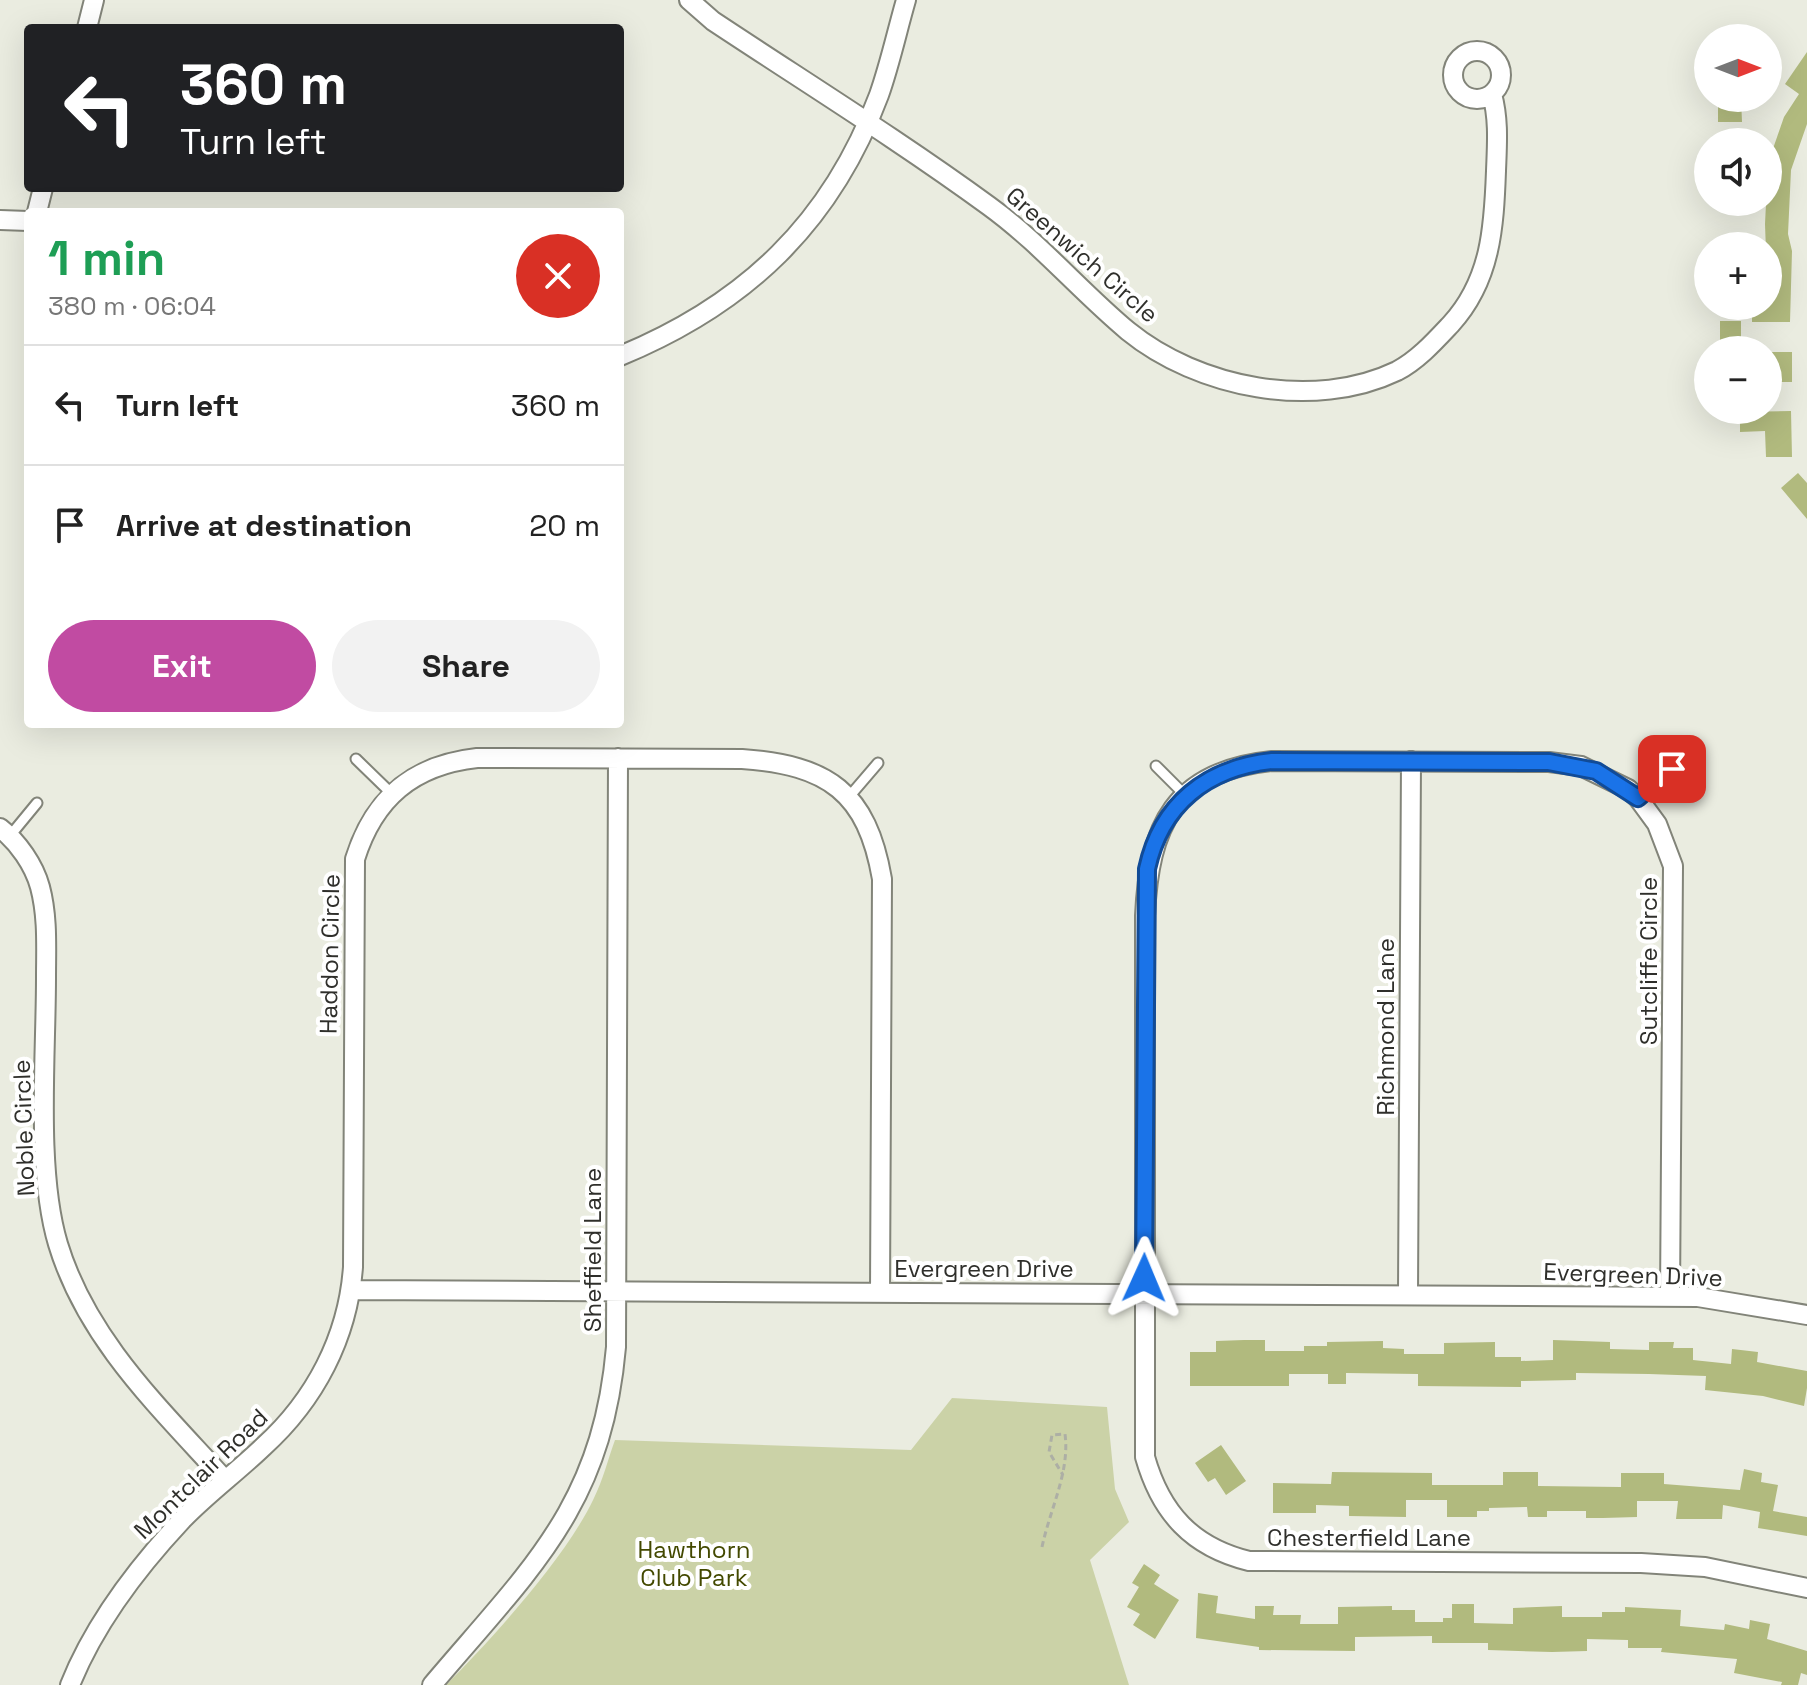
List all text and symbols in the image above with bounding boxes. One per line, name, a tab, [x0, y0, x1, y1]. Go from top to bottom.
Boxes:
north arrow	[1694, 24, 1782, 112]
map controls	[1694, 24, 1782, 424]
text: 360 m	[180, 49, 347, 120]
icon: left	[48, 56, 152, 160]
text: Turn left	[180, 119, 327, 165]
button: sound	[1694, 128, 1782, 216]
street label: Greenwich Circle	[1000, 180, 1165, 329]
text: 1 min	[48, 228, 165, 289]
button: +	[1694, 232, 1782, 320]
button: close	[516, 234, 600, 318]
text: 380 m · 06:04	[48, 289, 216, 323]
button: −	[1694, 336, 1782, 424]
icon: left	[48, 383, 92, 427]
text: Turn left	[116, 386, 239, 425]
text: 360 m	[511, 386, 600, 425]
icon: arrive	[48, 503, 92, 547]
text: Arrive at destination	[116, 506, 412, 545]
text: 20 m	[529, 506, 600, 545]
button: Exit	[48, 620, 316, 712]
button: Share	[332, 620, 600, 712]
pin	[1638, 735, 1706, 803]
icon: arrive	[1650, 747, 1694, 791]
street label: Haddon Circle	[313, 874, 346, 1034]
street label: Sutcliffe Circle	[1633, 877, 1664, 1045]
street label: Richmond Lane	[1370, 938, 1401, 1116]
street label: Noble Circle	[6, 1059, 41, 1197]
street label: Sheffield Lane	[577, 1168, 608, 1332]
position arrow	[1102, 1236, 1186, 1320]
street label: Evergreen Drive	[894, 1253, 1074, 1284]
street label: Evergreen Drive	[1543, 1256, 1723, 1293]
street label: Montclair Road	[127, 1402, 274, 1545]
street label: Chesterfield Lane	[1267, 1522, 1471, 1553]
park label: Hawthorn Club Park	[638, 1534, 750, 1593]

